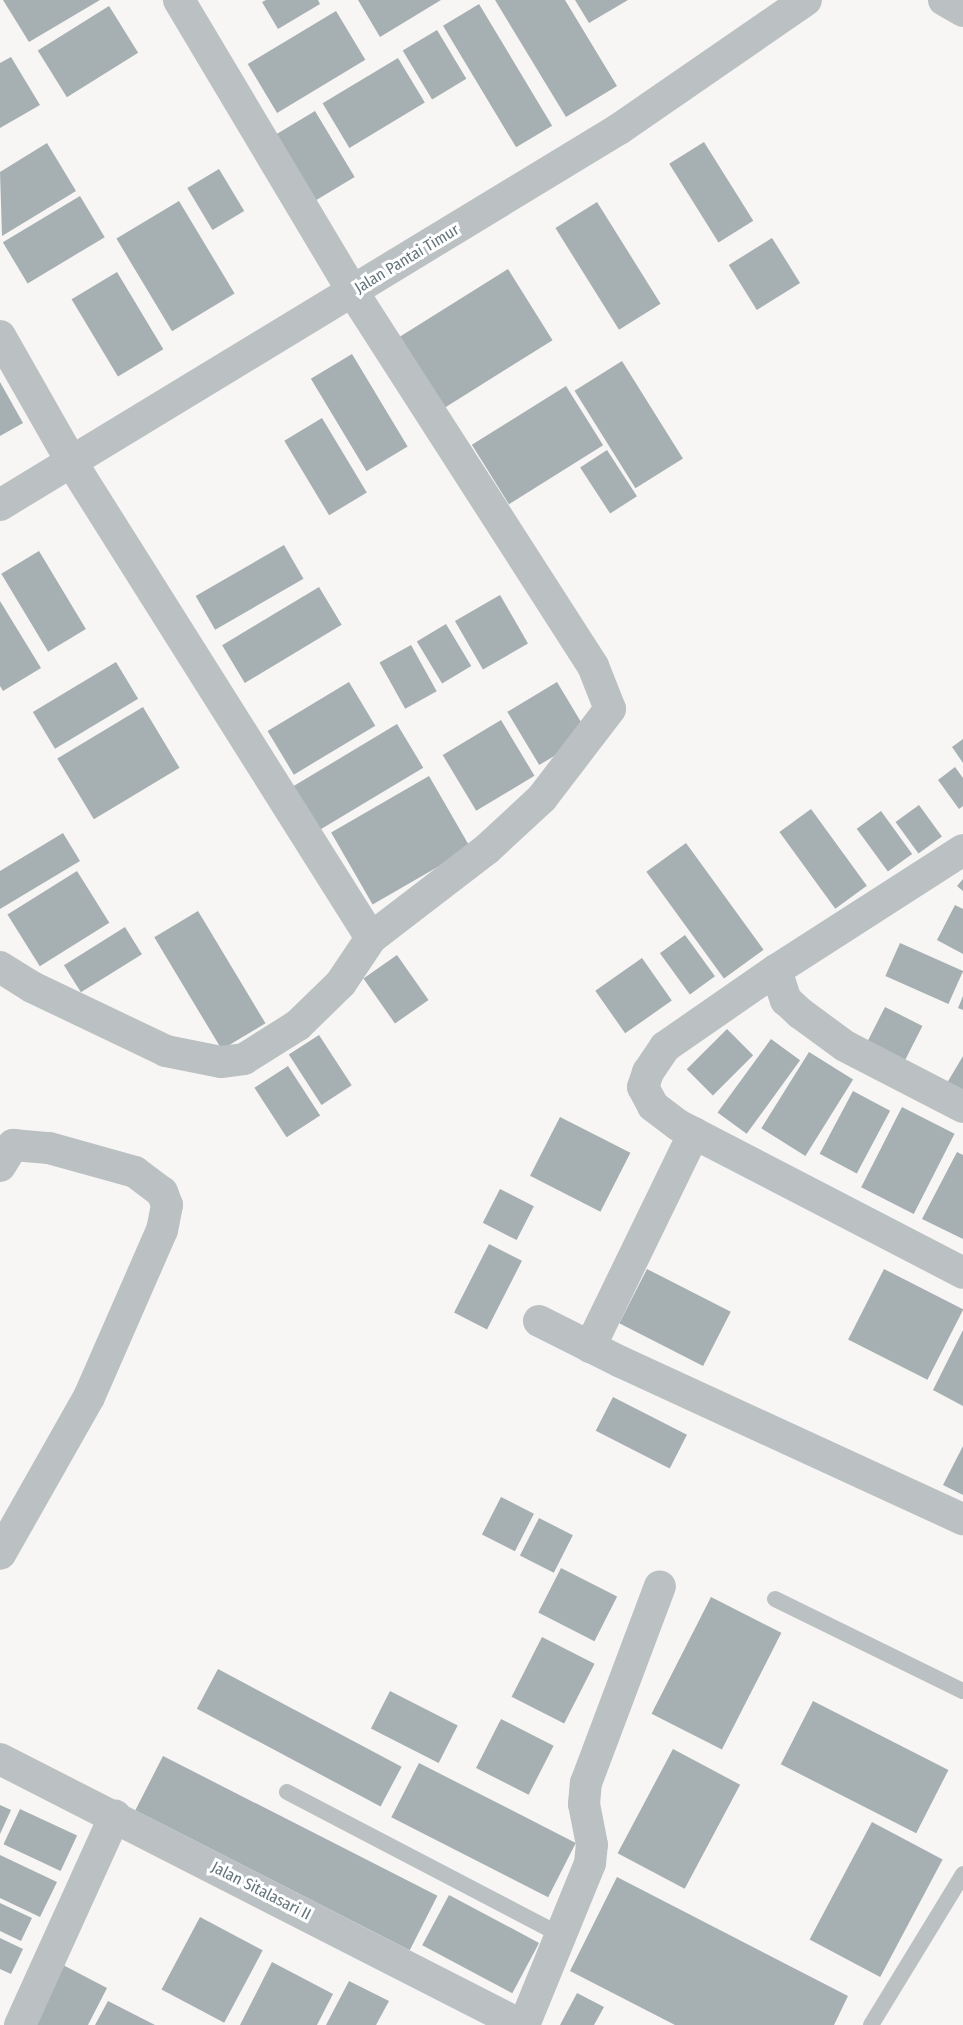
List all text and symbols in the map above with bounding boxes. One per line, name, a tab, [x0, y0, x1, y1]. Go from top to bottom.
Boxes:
street label: Jalan Pantai Timur	[351, 220, 463, 298]
street label: Jalan Sitalasari II	[208, 1858, 314, 1924]

